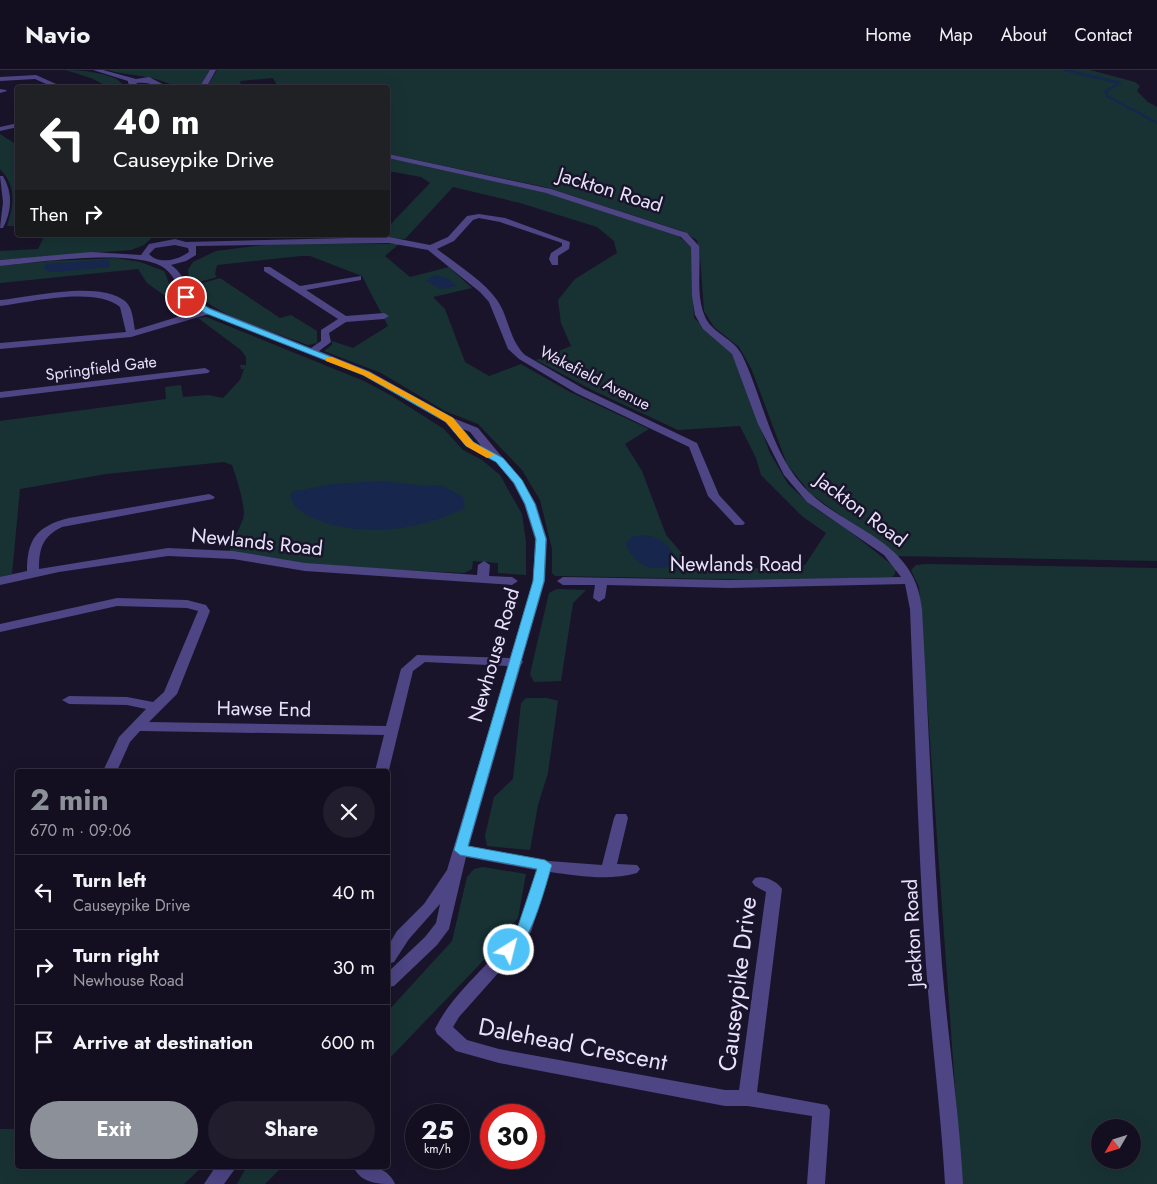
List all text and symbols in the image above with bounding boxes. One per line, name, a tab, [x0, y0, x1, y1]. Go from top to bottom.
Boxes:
text: Navio	[25, 17, 90, 52]
text: Home	[865, 22, 911, 48]
text: Map	[939, 22, 973, 48]
text: About	[1001, 22, 1046, 48]
text: Contact	[1074, 22, 1132, 48]
text: 40 m	[113, 97, 200, 147]
icon: left	[30, 105, 95, 170]
text: Causeypike Drive	[113, 143, 274, 175]
street label: Jackton Road	[551, 159, 666, 220]
icon: right	[79, 200, 107, 228]
text: Then	[30, 201, 69, 228]
pin	[165, 276, 207, 318]
icon: arrive	[172, 283, 200, 311]
street label: Wakefield Avenue	[536, 340, 654, 416]
street label: Springfield Gate	[44, 350, 158, 386]
street label: Jackton Road	[807, 464, 913, 554]
street label: Newlands Road	[190, 521, 324, 563]
street label: Newlands Road	[670, 550, 802, 579]
street label: Newhouse Road	[461, 584, 527, 726]
street label: Hawse End	[216, 694, 312, 724]
text: 2 min	[30, 778, 109, 821]
button: close	[323, 786, 375, 838]
text: 670 m · 09:06	[30, 819, 131, 842]
text: Turn left	[73, 867, 146, 894]
icon: left	[30, 878, 58, 906]
street label: Jackton Road	[896, 878, 930, 991]
text: 40 m	[332, 879, 375, 906]
text: Causeypike Drive	[73, 894, 190, 917]
street label: Causeypike Drive	[709, 895, 765, 1073]
position arrow	[482, 923, 534, 975]
text: Turn right	[73, 942, 159, 969]
icon: right	[30, 953, 58, 981]
text: 30 m	[333, 954, 375, 981]
text: Newhouse Road	[73, 969, 184, 992]
street label: Dalehead Crescent	[476, 1009, 671, 1080]
icon: arrive	[30, 1028, 58, 1056]
text: Arrive at destination	[73, 1029, 253, 1056]
text: 600 m	[321, 1029, 375, 1056]
button: Exit	[30, 1101, 198, 1159]
button: Share	[208, 1101, 375, 1159]
speed limit sign: 30	[480, 1104, 545, 1169]
text: 25	[421, 1112, 454, 1148]
north arrow	[1091, 1119, 1141, 1169]
map controls	[1091, 1119, 1141, 1169]
text: km/h	[424, 1140, 451, 1158]

